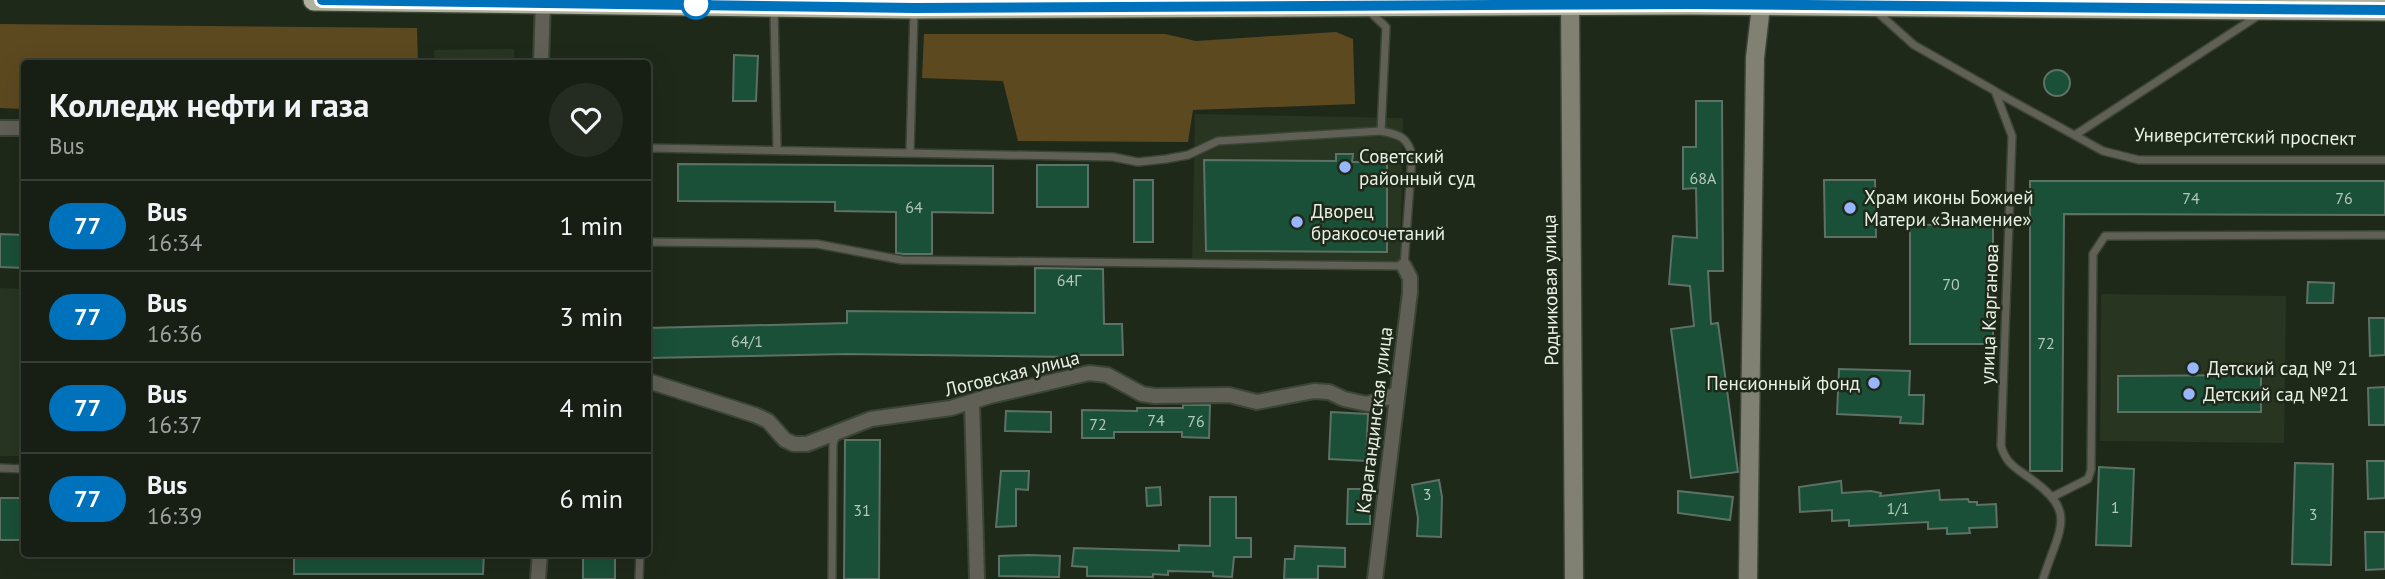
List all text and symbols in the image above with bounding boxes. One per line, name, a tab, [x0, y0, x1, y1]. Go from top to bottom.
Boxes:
unlabelled marker	[681, 0, 711, 19]
text: Колледж нефти и газа	[49, 83, 369, 126]
button: heart	[549, 83, 623, 157]
street label: Университетский проспект	[2134, 122, 2357, 150]
text: Bus	[49, 131, 85, 160]
place label: Советский районный суд	[1359, 144, 1475, 190]
marker: Советский районный суд	[1337, 159, 1353, 175]
house number: 68А	[1690, 168, 1717, 188]
place label: Храм иконы Божией Матери «Знамение»	[1864, 185, 2034, 231]
house number: 74	[2182, 188, 2200, 208]
house number: 76	[2335, 188, 2353, 208]
text: Bus	[147, 195, 187, 228]
house number: 64	[905, 197, 923, 217]
place label: Дворец бракосочетаний	[1311, 199, 1445, 245]
marker: Храм иконы Божией Матери «Знамение»	[1842, 200, 1858, 216]
text: 1 min	[560, 209, 623, 242]
text: 77	[74, 210, 101, 241]
marker: Дворец бракосочетаний	[1289, 214, 1305, 230]
street label: Родниковая улица	[1537, 214, 1563, 366]
text: 16:34	[147, 228, 202, 257]
street label: улица Карганова	[1975, 243, 2003, 385]
house number: 64Г	[1057, 270, 1082, 290]
house number: 70	[1942, 274, 1960, 294]
text: Bus	[147, 286, 187, 319]
text: 3 min	[560, 300, 623, 333]
text: 77	[74, 301, 101, 332]
text: 16:36	[147, 319, 202, 348]
street label: Карагандинская улица	[1351, 325, 1397, 515]
house number: 64/1	[731, 331, 763, 351]
house number: 72	[2037, 333, 2055, 353]
street label: Логовская улица	[941, 345, 1082, 402]
place label: Детский сад № 21	[2207, 356, 2358, 380]
marker: Детский сад № 21	[2185, 360, 2201, 376]
place label: Пенсионный фонд	[1706, 371, 1860, 395]
marker: Пенсионный фонд	[1866, 375, 1882, 391]
text: Bus	[147, 377, 187, 410]
place label: Детский сад №21	[2203, 382, 2349, 406]
marker: Детский сад №21	[2181, 386, 2197, 402]
text: 4 min	[560, 391, 623, 424]
text: 77	[74, 392, 101, 423]
text: 16:37	[147, 410, 202, 439]
house number: 74	[1147, 410, 1165, 430]
house number: 76	[1187, 411, 1205, 431]
house number: 72	[1089, 414, 1107, 434]
text: Bus	[147, 468, 187, 501]
text: 6 min	[560, 482, 623, 515]
text: 77	[74, 483, 101, 514]
house number: 3	[1423, 484, 1431, 504]
house number: 1	[2111, 497, 2119, 517]
house number: 1/1	[1886, 498, 1910, 518]
house number: 31	[853, 500, 871, 520]
text: 16:39	[147, 501, 202, 530]
house number: 3	[2309, 504, 2317, 524]

